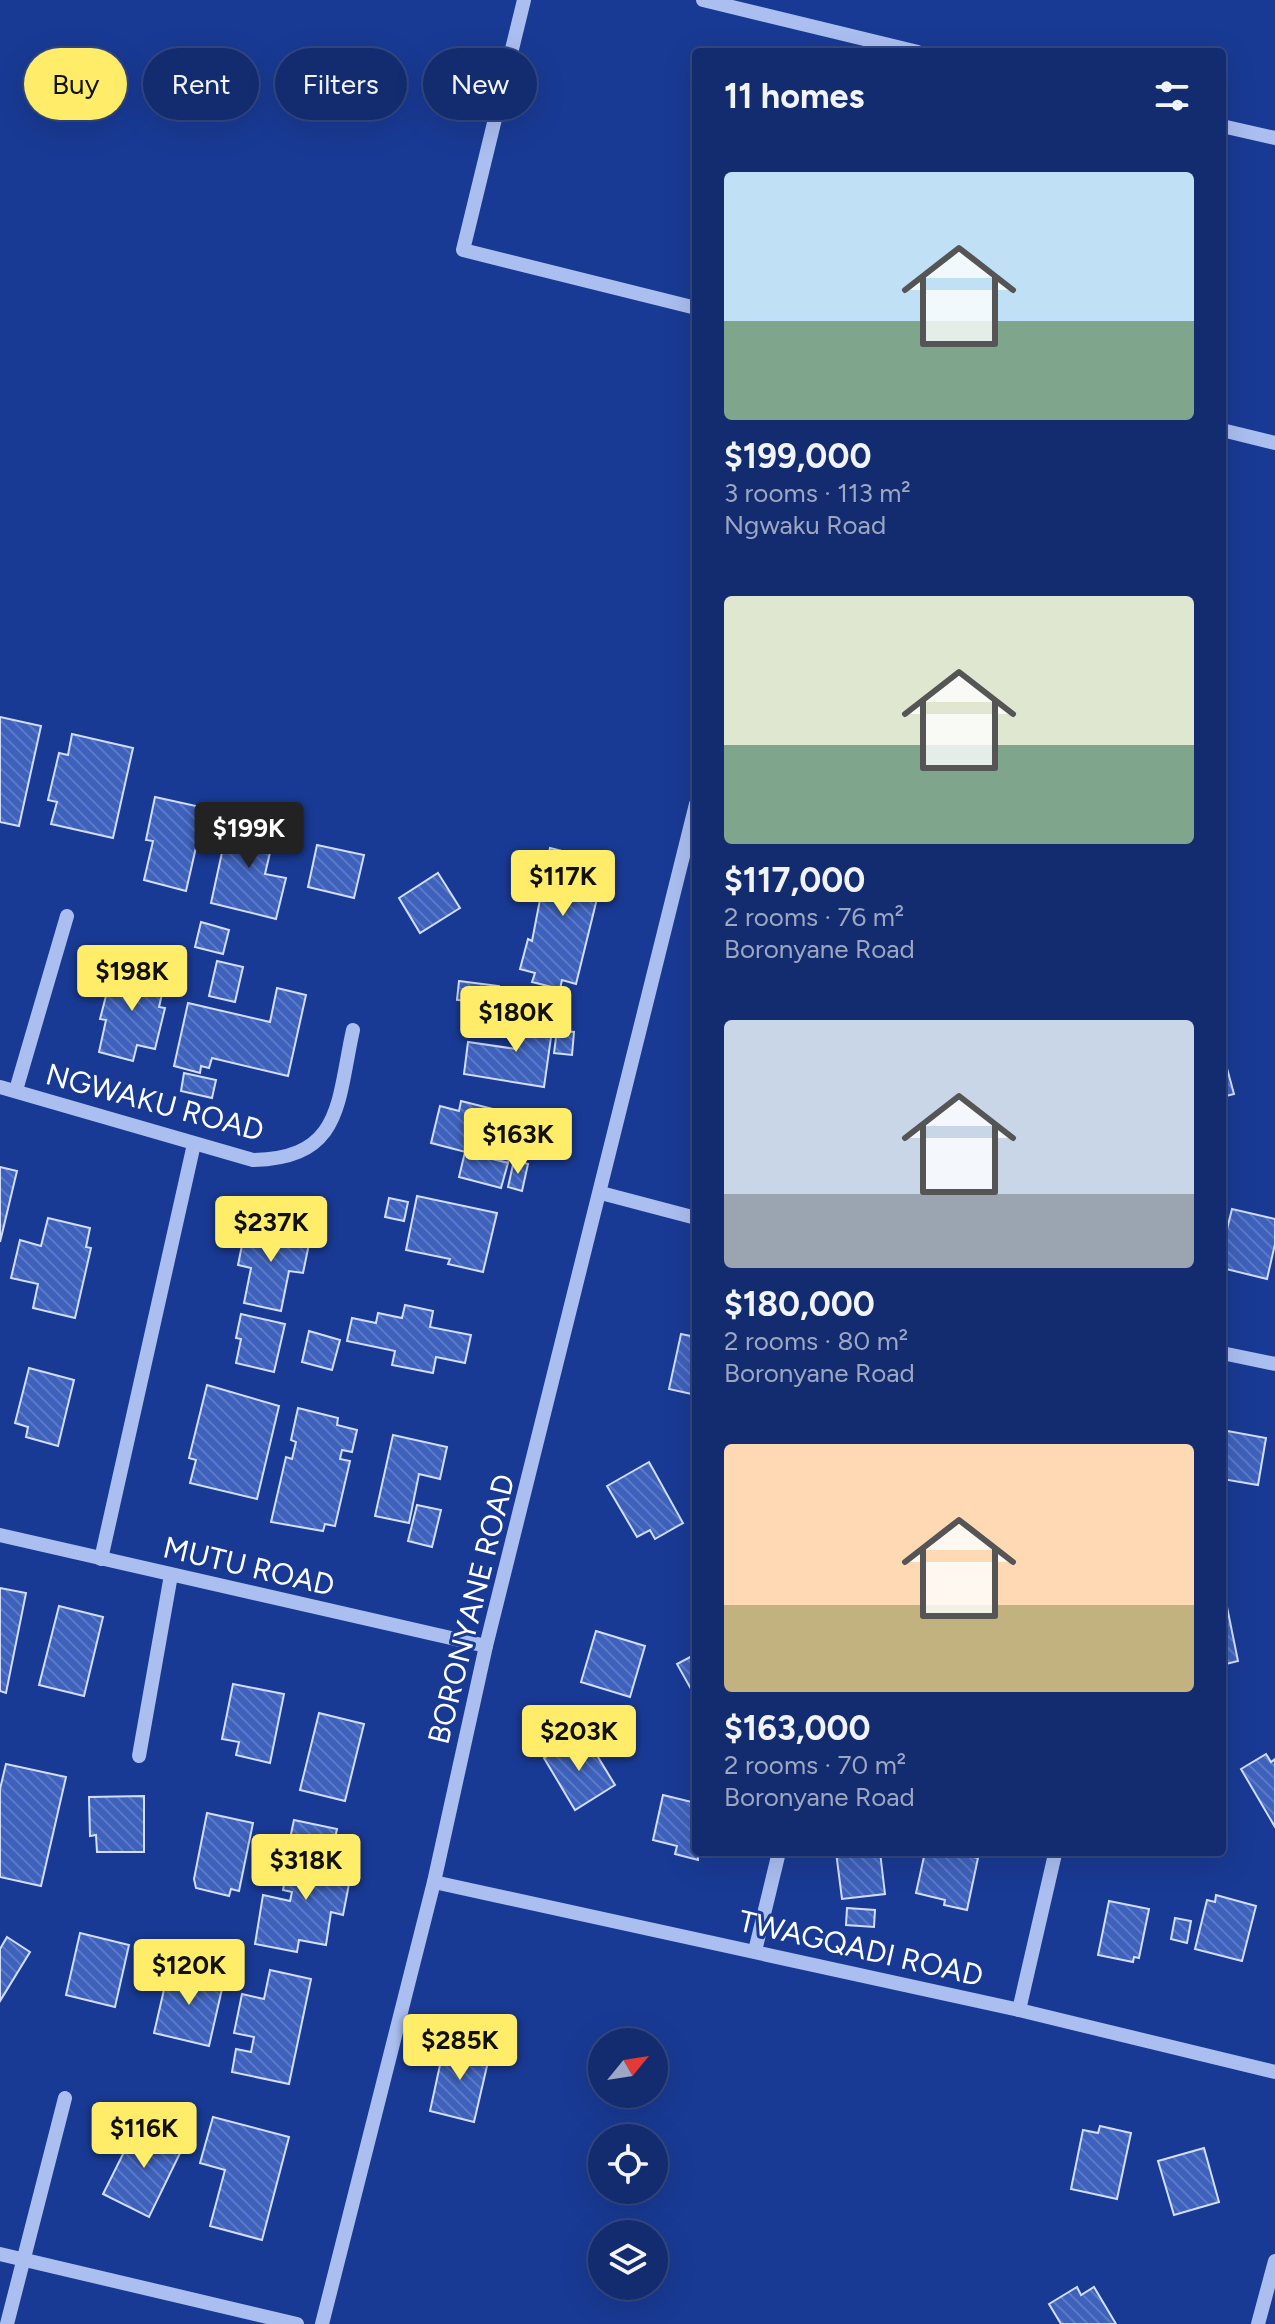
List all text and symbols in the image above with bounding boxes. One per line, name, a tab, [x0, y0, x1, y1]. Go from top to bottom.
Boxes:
chip: Buy	[24, 48, 127, 120]
chip: Rent	[143, 48, 259, 120]
chip: Filters	[275, 48, 407, 120]
chip: New	[423, 48, 537, 120]
icon: filters	[1150, 74, 1194, 118]
text: 11 homes	[724, 76, 864, 117]
icon: home	[887, 224, 1031, 368]
text: $199,000	[724, 436, 871, 477]
text: 3 rooms · 113 m²	[724, 477, 911, 509]
text: Ngwaku Road	[724, 509, 886, 541]
icon: home	[887, 648, 1031, 792]
pin: $199K	[193, 802, 305, 870]
text: $199K	[213, 812, 285, 844]
pin: $117K	[507, 850, 619, 918]
text: $117K	[529, 860, 597, 892]
text: $117,000	[724, 860, 865, 901]
text: 2 rooms · 76 m²	[724, 901, 904, 933]
text: Boronyane Road	[724, 933, 915, 965]
pin: $198K	[76, 945, 188, 1013]
text: $198K	[95, 955, 169, 987]
pin: $180K	[460, 986, 572, 1054]
text: $180K	[478, 996, 554, 1028]
street label: NGWAKU ROAD	[42, 1055, 268, 1149]
icon: home	[887, 1072, 1031, 1216]
pin: $163K	[462, 1108, 574, 1176]
text: $163K	[482, 1118, 554, 1150]
pin: $237K	[215, 1196, 327, 1264]
text: $237K	[233, 1206, 309, 1238]
text: $180,000	[724, 1284, 875, 1325]
text: 2 rooms · 80 m²	[724, 1325, 908, 1357]
text: Boronyane Road	[724, 1357, 915, 1389]
street label: BORONYANE ROAD	[420, 1470, 522, 1748]
icon: home	[887, 1496, 1031, 1640]
street label: MUTU ROAD	[160, 1528, 338, 1604]
pin: $203K	[523, 1705, 635, 1773]
text: $163,000	[724, 1708, 871, 1749]
text: $203K	[540, 1715, 618, 1747]
text: 2 rooms · 70 m²	[724, 1749, 906, 1781]
text: Boronyane Road	[724, 1781, 915, 1813]
pin: $318K	[250, 1834, 362, 1902]
text: $318K	[269, 1844, 343, 1876]
street label: TWAGQADI ROAD	[735, 1902, 987, 1994]
pin: $120K	[133, 1939, 245, 2007]
text: $120K	[152, 1949, 226, 1981]
pin: $285K	[404, 2014, 516, 2082]
text: $285K	[421, 2024, 499, 2056]
north arrow	[588, 2028, 668, 2108]
map controls	[588, 2028, 668, 2300]
pin: $116K	[88, 2102, 200, 2170]
text: $116K	[110, 2112, 178, 2144]
button: locate	[588, 2124, 668, 2204]
button: layers	[588, 2220, 668, 2300]

